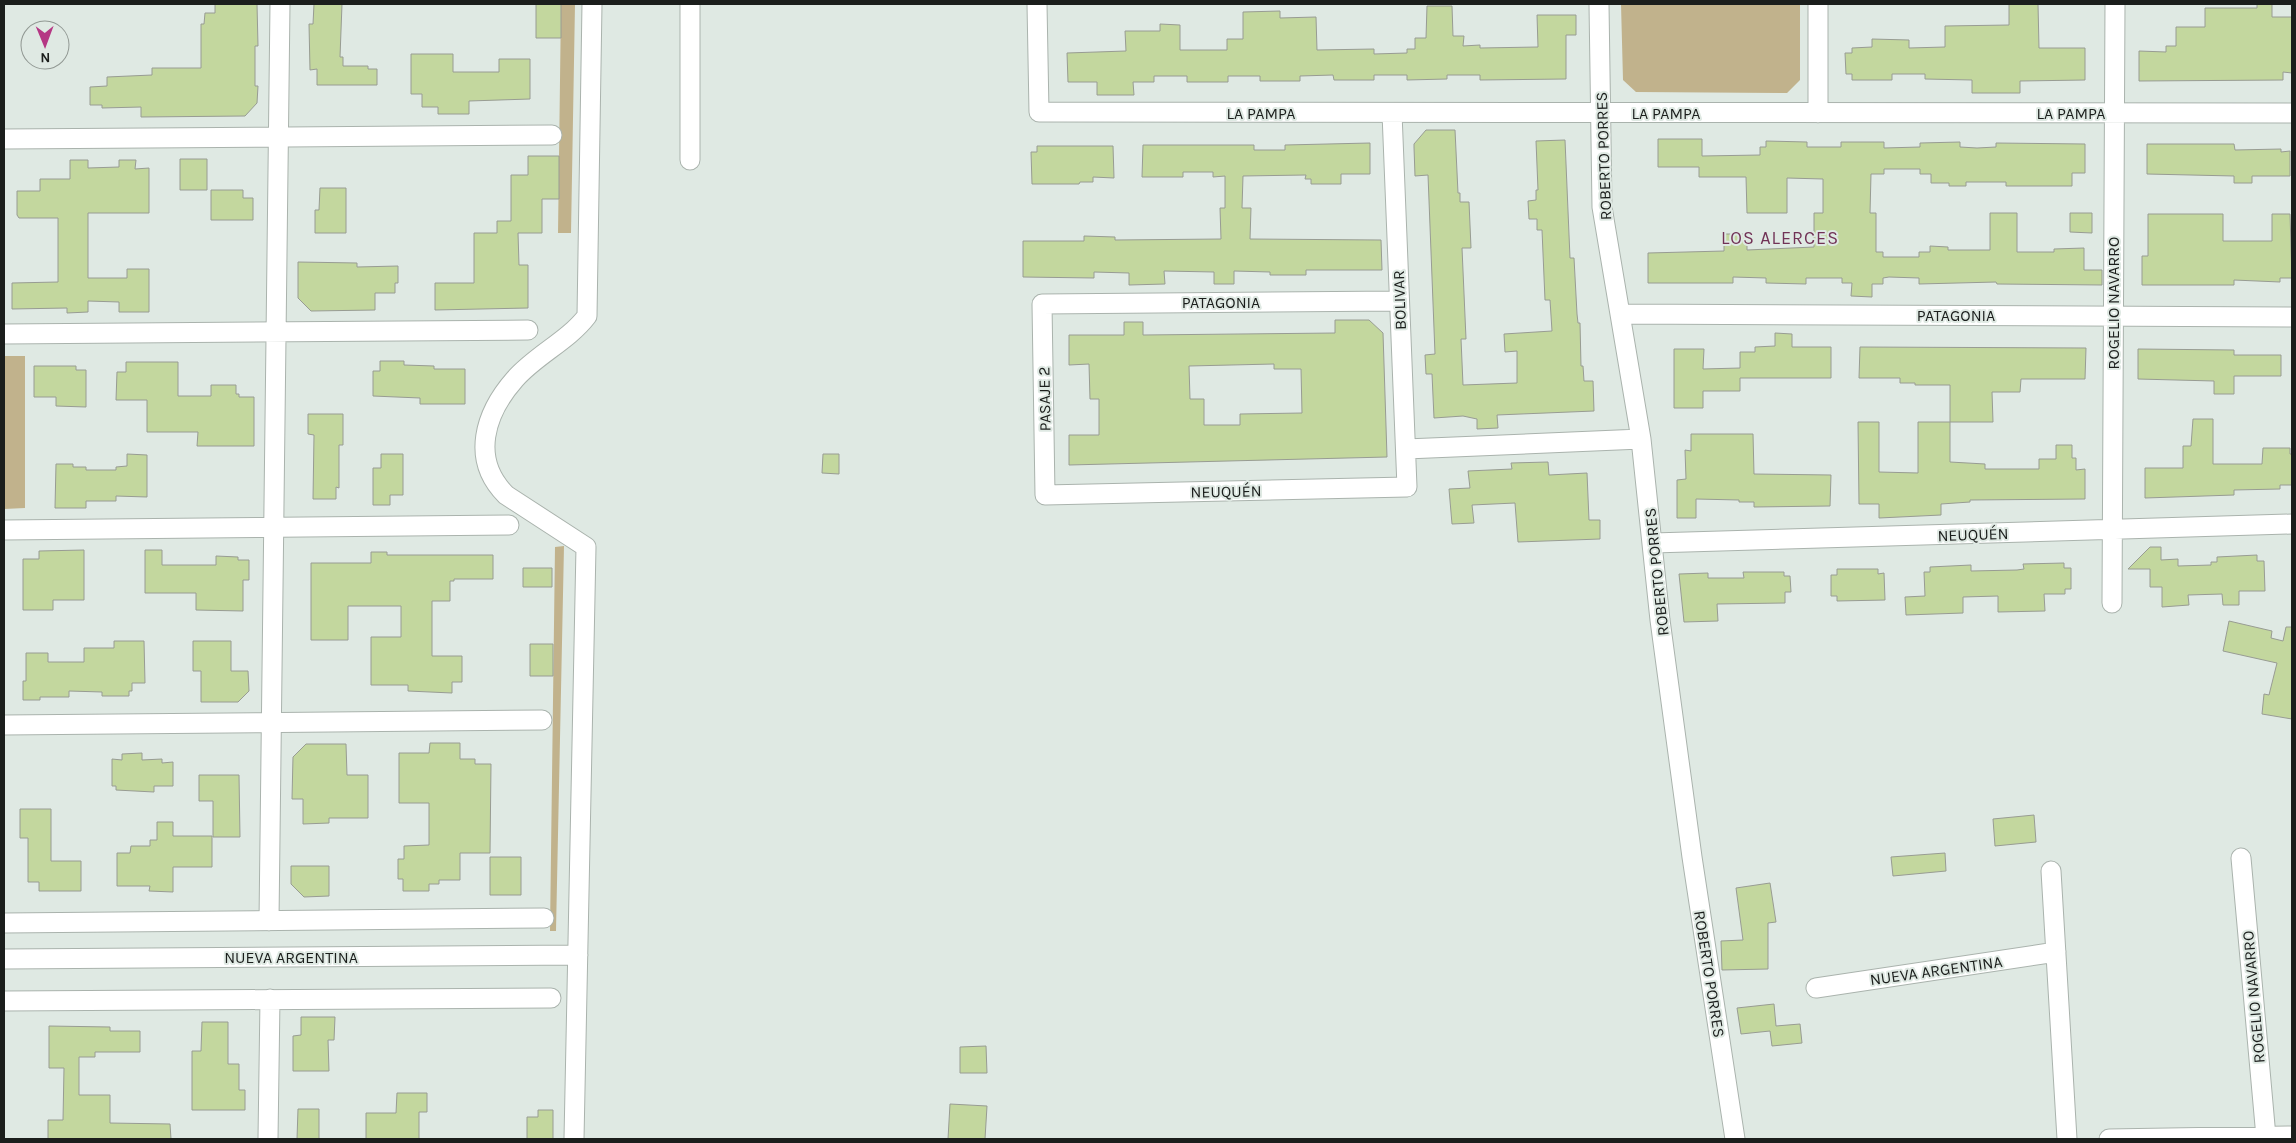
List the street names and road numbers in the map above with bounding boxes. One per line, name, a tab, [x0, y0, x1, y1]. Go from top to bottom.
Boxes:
street label: ROBERTO PORRES	[1592, 91, 1615, 221]
street label: LA PAMPA	[1227, 104, 1295, 123]
street label: LA PAMPA	[1632, 104, 1700, 123]
street label: LA PAMPA	[2037, 104, 2105, 123]
street label: ROGELIO NAVARRO	[2104, 237, 2123, 369]
street label: BOLIVAR	[1389, 270, 1410, 330]
street label: PATAGONIA	[1182, 293, 1260, 312]
street label: PATAGONIA	[1917, 306, 1995, 325]
street label: PASAJE 2	[1034, 366, 1055, 432]
street label: NEUQUÉN	[1190, 481, 1262, 502]
street label: ROBERTO PORRES	[1640, 507, 1673, 637]
street label: NEUQUÉN	[1937, 524, 2009, 545]
street label: ROBERTO PORRES	[1690, 909, 1729, 1039]
street label: ROGELIO NAVARRO	[2238, 930, 2269, 1064]
street label: NUEVA ARGENTINA	[224, 948, 358, 967]
street label: NUEVA ARGENTINA	[1869, 952, 2004, 989]

